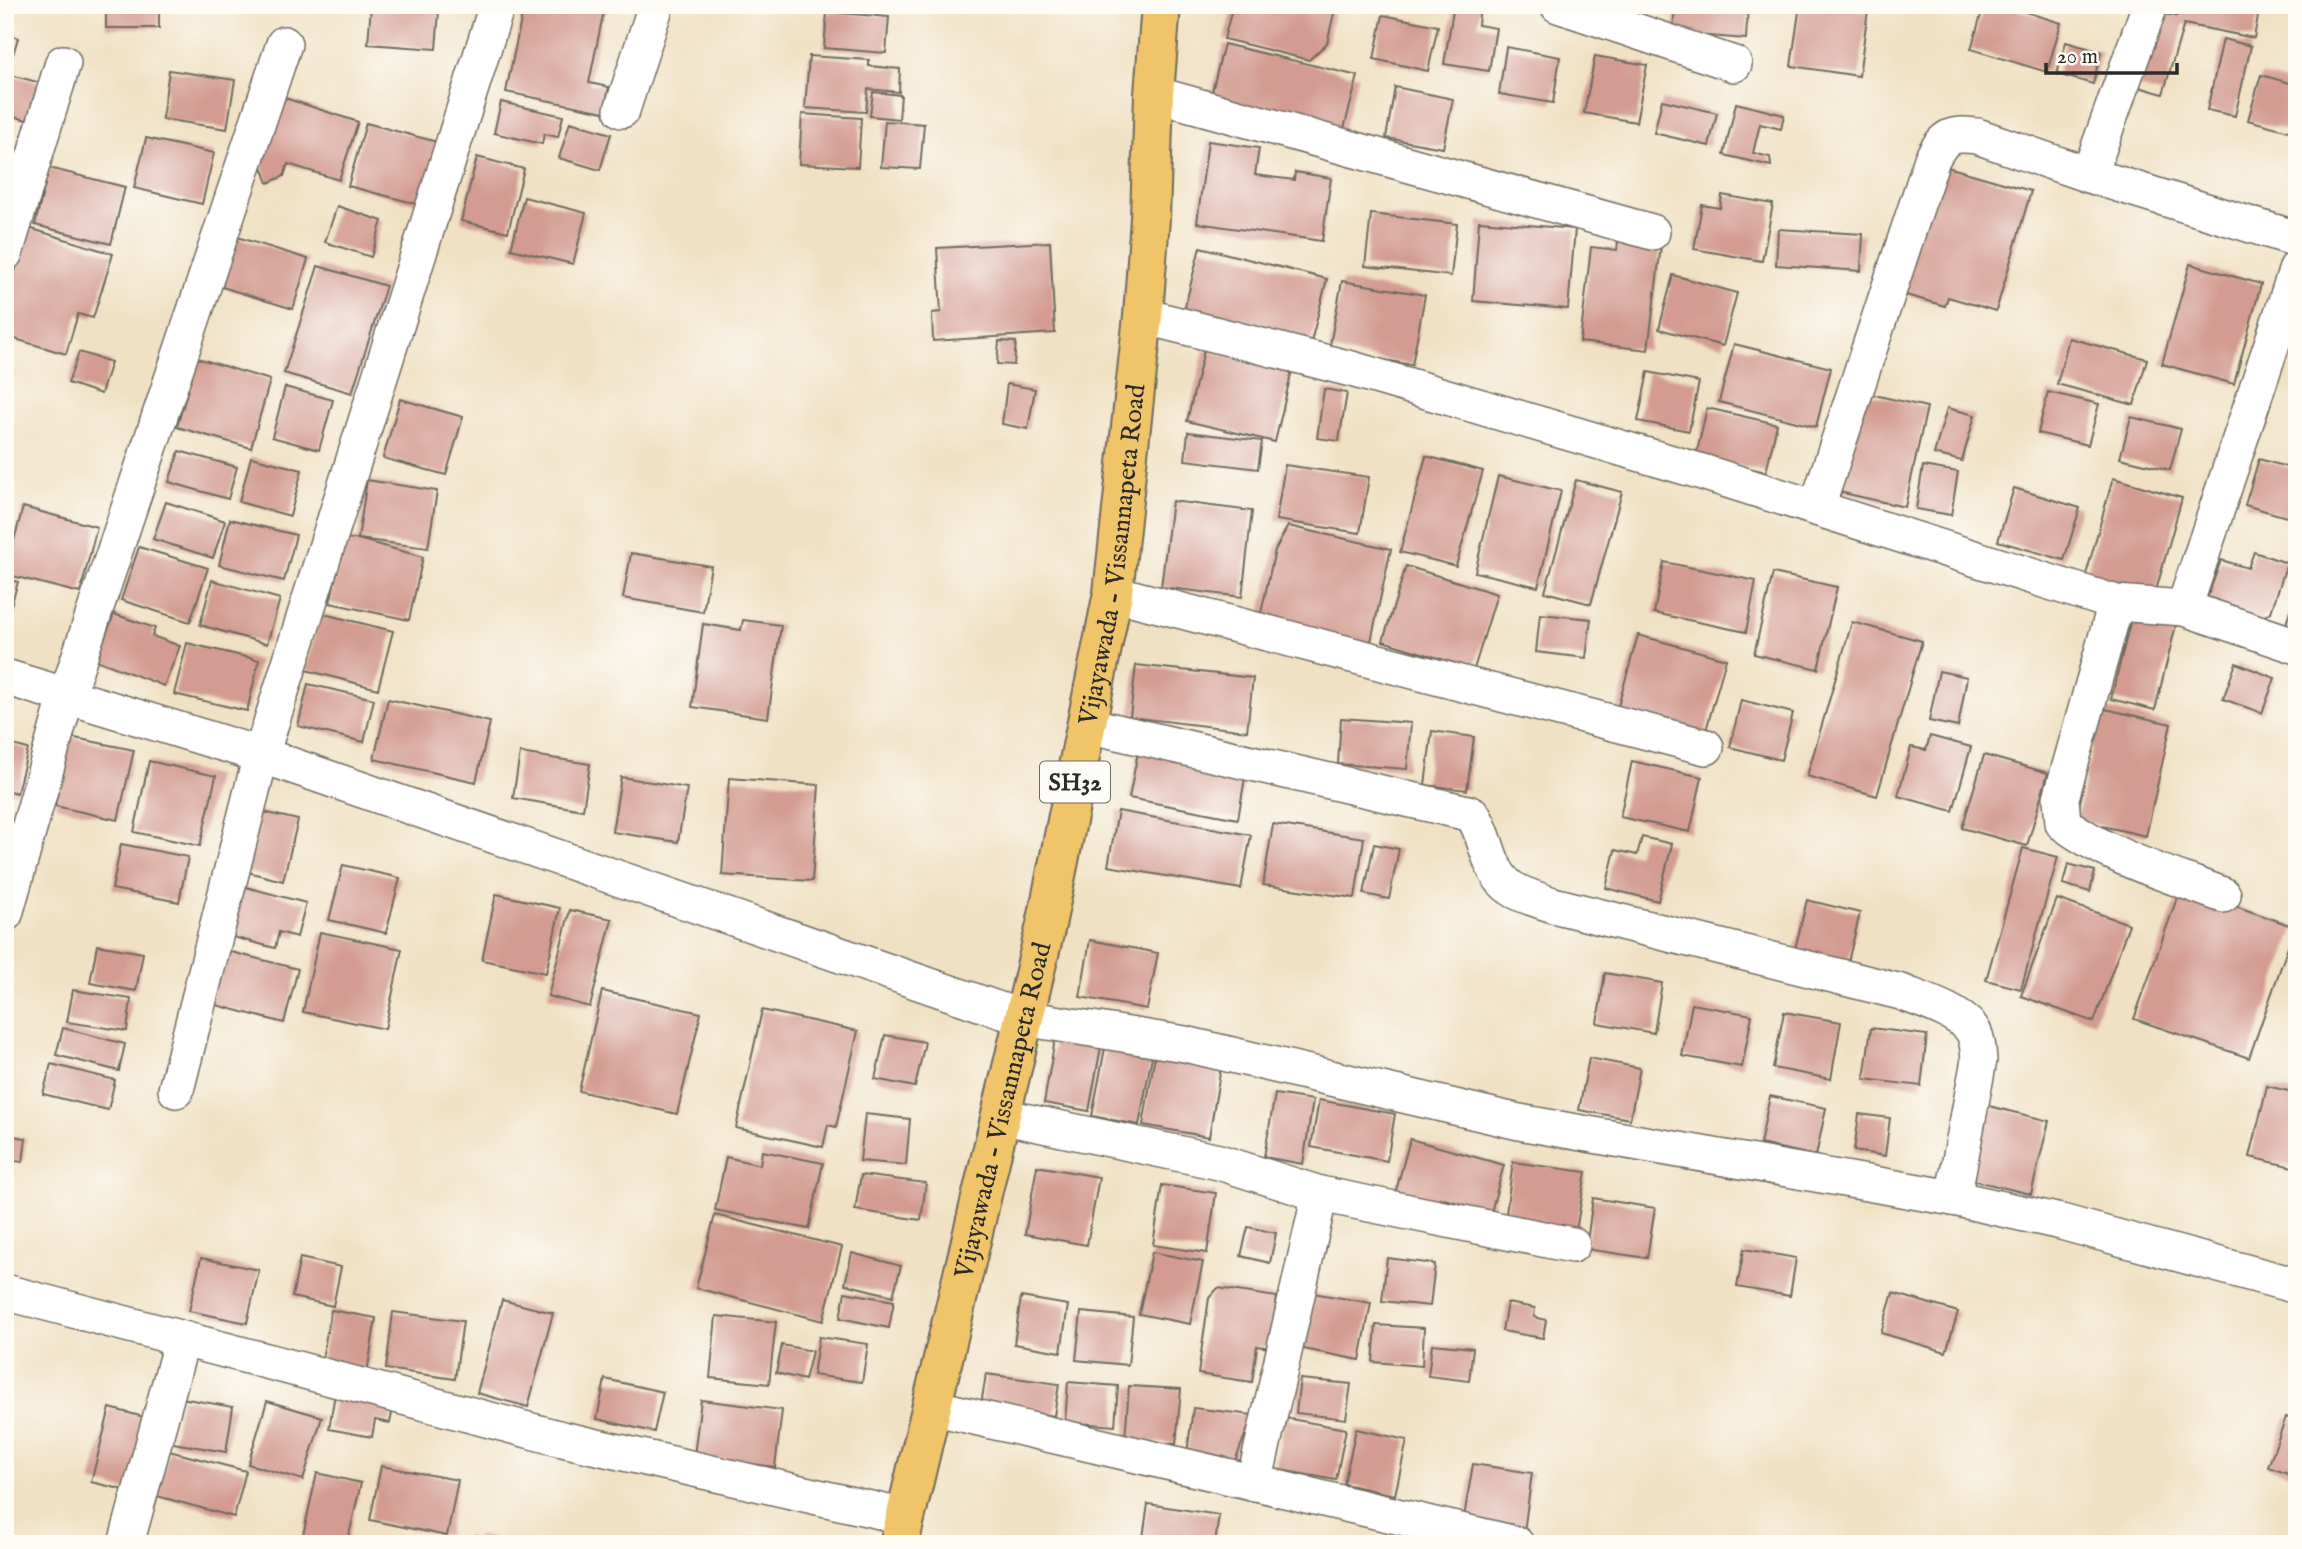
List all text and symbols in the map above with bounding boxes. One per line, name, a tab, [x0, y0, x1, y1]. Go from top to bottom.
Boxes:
scale bar	[2046, 32, 2178, 76]
text: 20 m	[2057, 44, 2098, 71]
street label: Vijayawada - Vissannapeta Road	[1072, 382, 1154, 729]
road number: SH32	[1040, 762, 1110, 802]
street label: Vijayawada - Vissannapeta Road	[947, 939, 1059, 1283]

